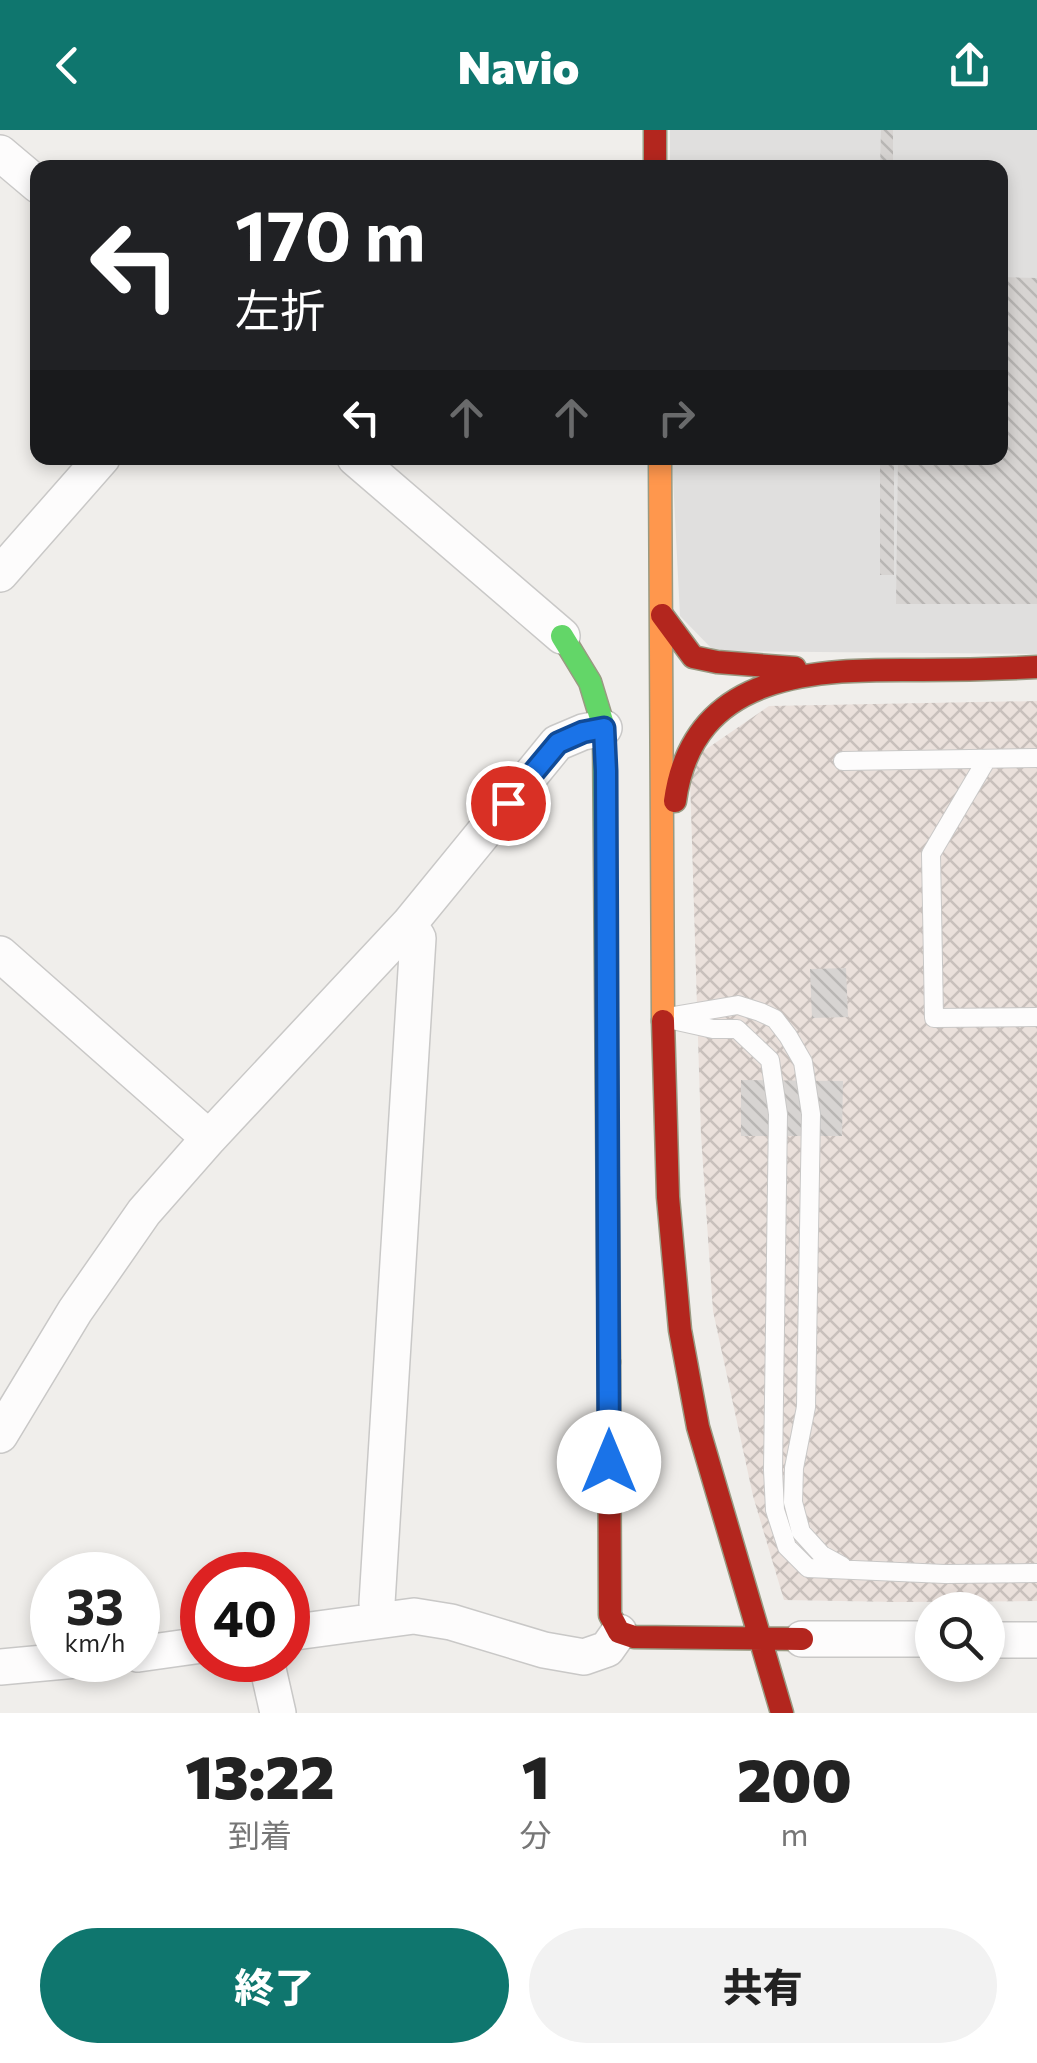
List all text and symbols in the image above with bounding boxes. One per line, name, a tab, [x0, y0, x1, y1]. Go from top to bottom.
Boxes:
icon: back	[40, 38, 95, 93]
text: Navio	[458, 38, 579, 93]
icon: share	[942, 38, 997, 93]
text: 170 m	[235, 190, 426, 275]
icon: left	[70, 200, 200, 330]
text: 左折	[235, 281, 325, 336]
icon: left	[334, 390, 389, 445]
icon: ahead	[439, 390, 494, 445]
icon: ahead	[544, 390, 599, 445]
icon: right	[649, 390, 704, 445]
pin	[466, 761, 551, 846]
icon: arrive	[481, 776, 536, 831]
position arrow	[557, 1410, 661, 1514]
speed limit sign: 40	[180, 1552, 310, 1682]
text: 33	[66, 1574, 124, 1635]
map controls	[915, 1592, 1005, 1682]
button: search	[915, 1592, 1005, 1682]
text: km/h	[65, 1627, 125, 1657]
text: 13:22	[185, 1738, 335, 1811]
text: 1	[522, 1738, 550, 1811]
text: 200	[737, 1741, 852, 1814]
text: m	[780, 1813, 808, 1853]
text: 到着	[228, 1814, 292, 1854]
text: 分	[520, 1814, 552, 1854]
button: 終了	[40, 1928, 509, 2043]
button: 共有	[529, 1928, 997, 2043]

